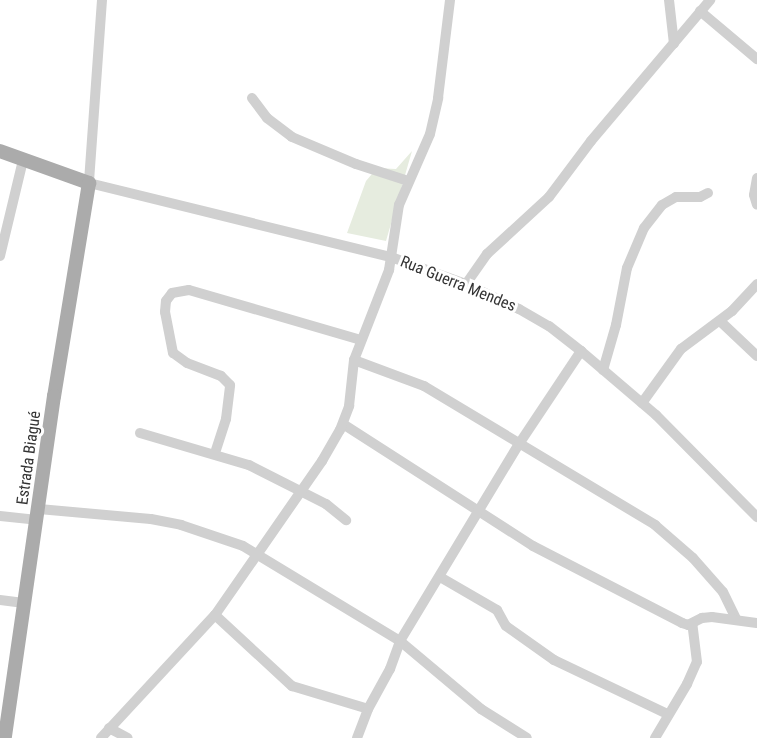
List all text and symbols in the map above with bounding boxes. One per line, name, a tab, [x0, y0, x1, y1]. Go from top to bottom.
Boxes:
street label: Rua Guerra Mendes	[397, 252, 519, 316]
street label: Estrada Biagué	[13, 410, 45, 506]

